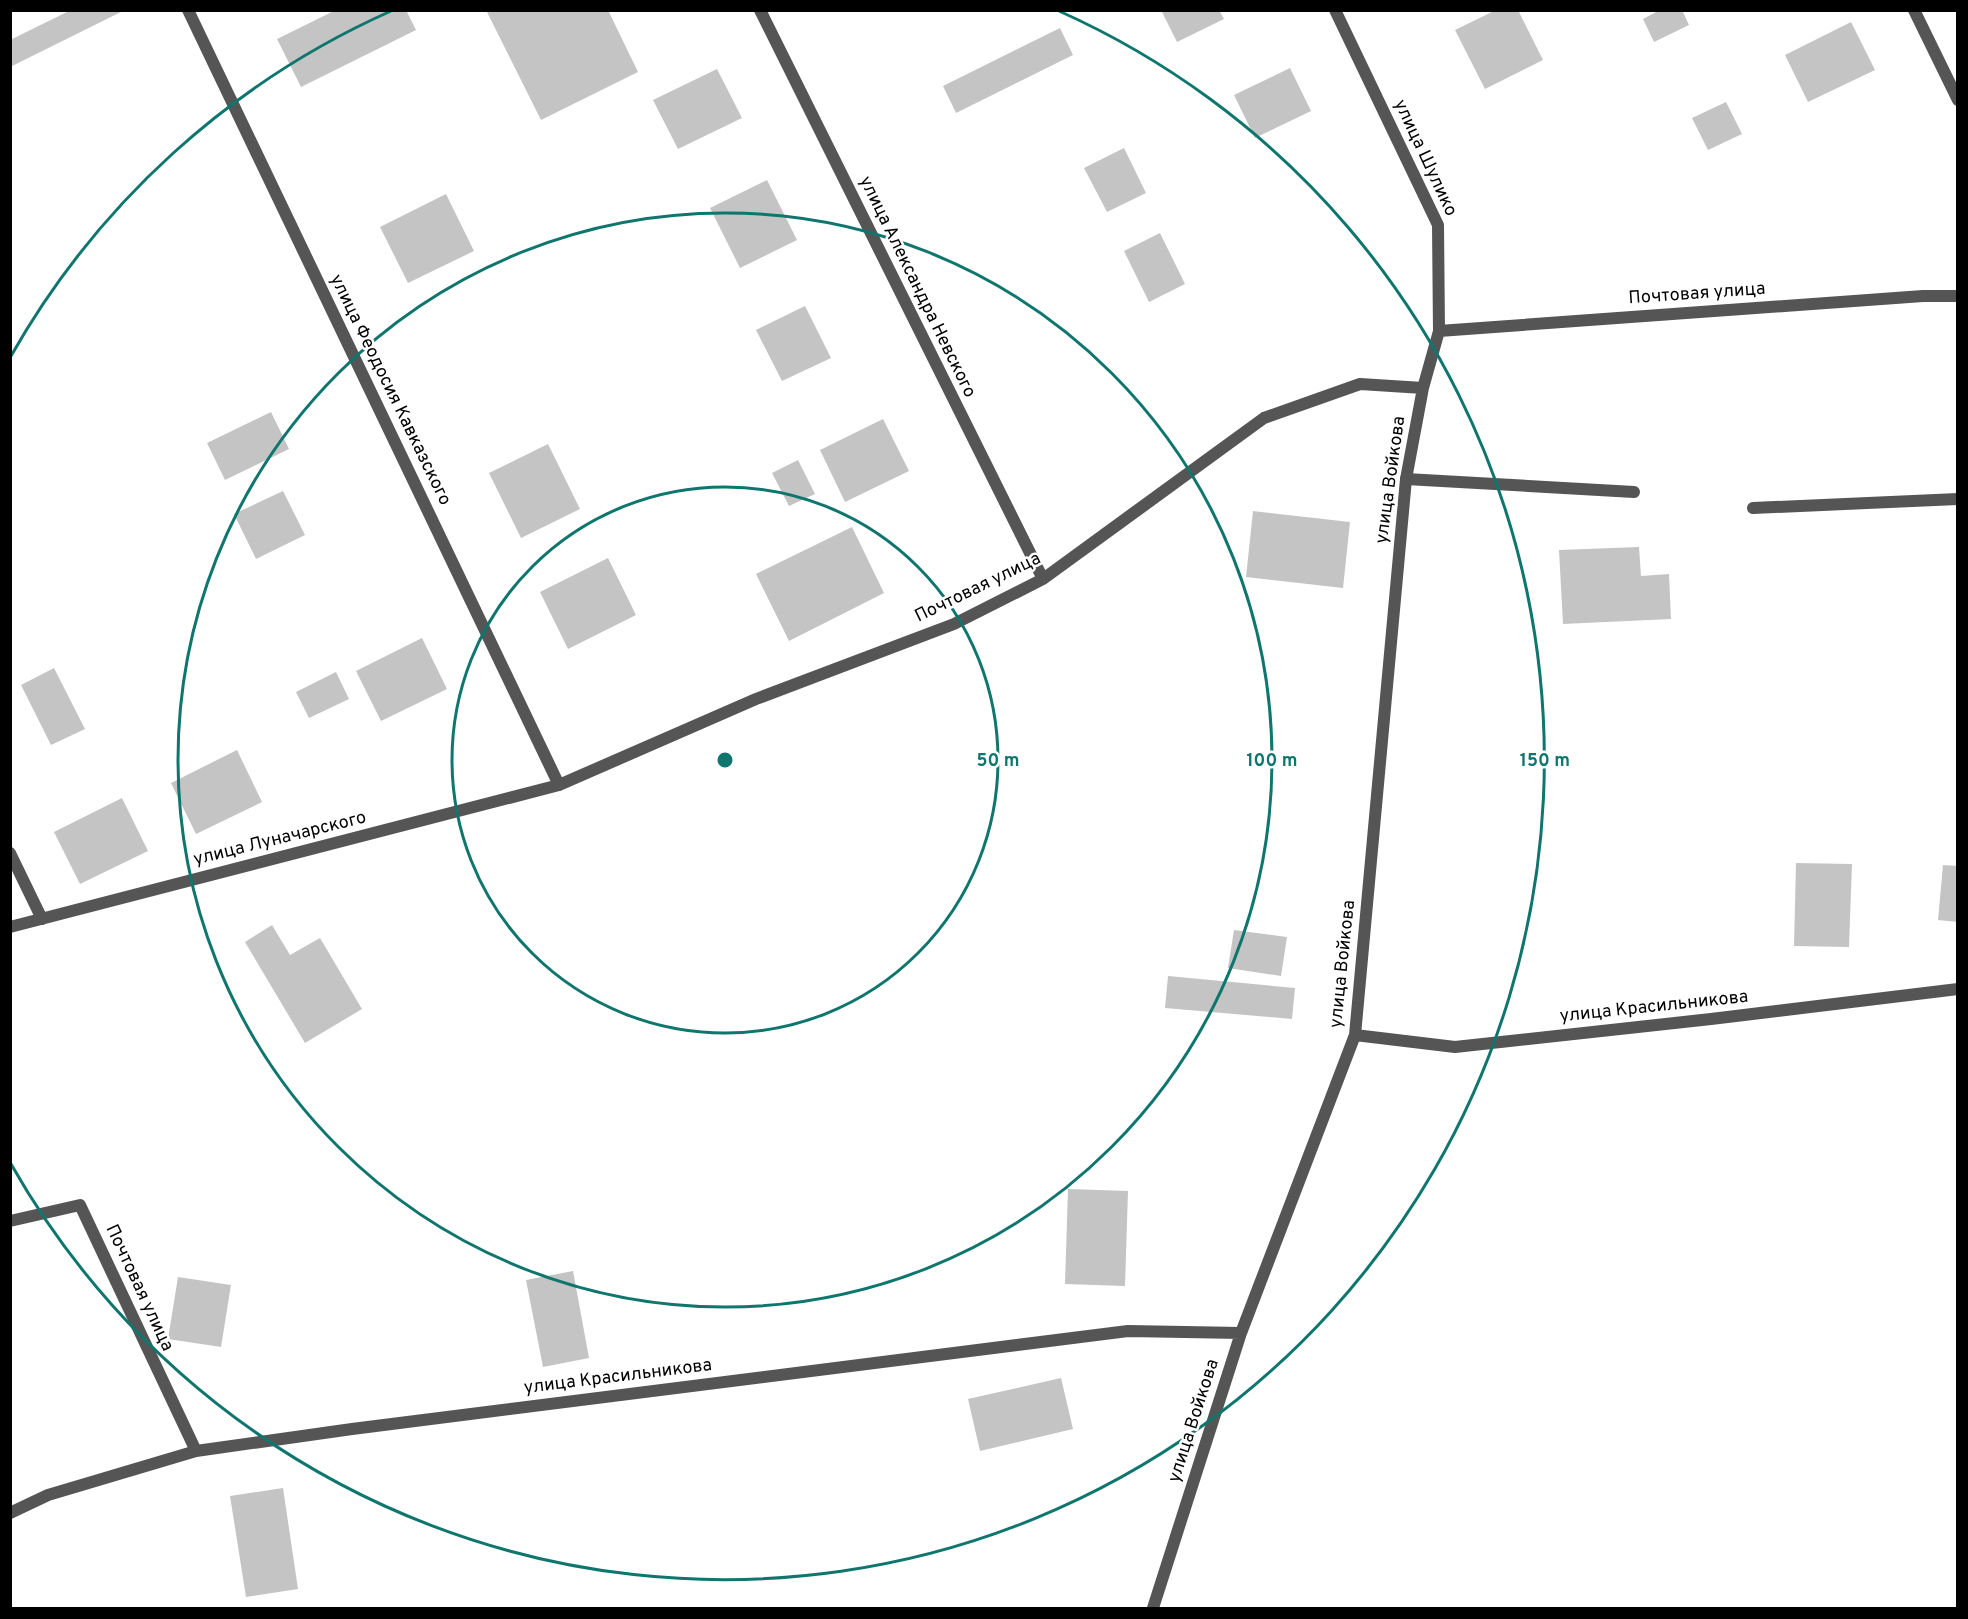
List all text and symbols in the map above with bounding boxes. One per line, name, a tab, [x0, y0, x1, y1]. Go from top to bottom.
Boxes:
street label: улица Шулико	[1388, 96, 1462, 220]
street label: улица Александра Невского	[853, 172, 981, 402]
street label: улица Феодосия Кавказского	[324, 271, 456, 509]
street label: Почтовая улица	[1628, 278, 1766, 310]
street label: улица Войкова	[1371, 415, 1411, 545]
street label: Почтовая улица	[911, 548, 1045, 628]
centre of rings	[715, 750, 735, 770]
text: 50 m	[976, 750, 1020, 773]
text: 100 m	[1246, 750, 1298, 773]
text: 150 m	[1520, 750, 1570, 773]
street label: улица Луначарского	[191, 806, 369, 872]
street label: улица Войкова	[1325, 899, 1361, 1029]
street label: улица Красильникова	[1559, 986, 1749, 1028]
street label: Почтовая улица	[100, 1221, 178, 1355]
street label: улица Красильникова	[523, 1354, 713, 1400]
street label: улица Войкова	[1163, 1356, 1225, 1486]

